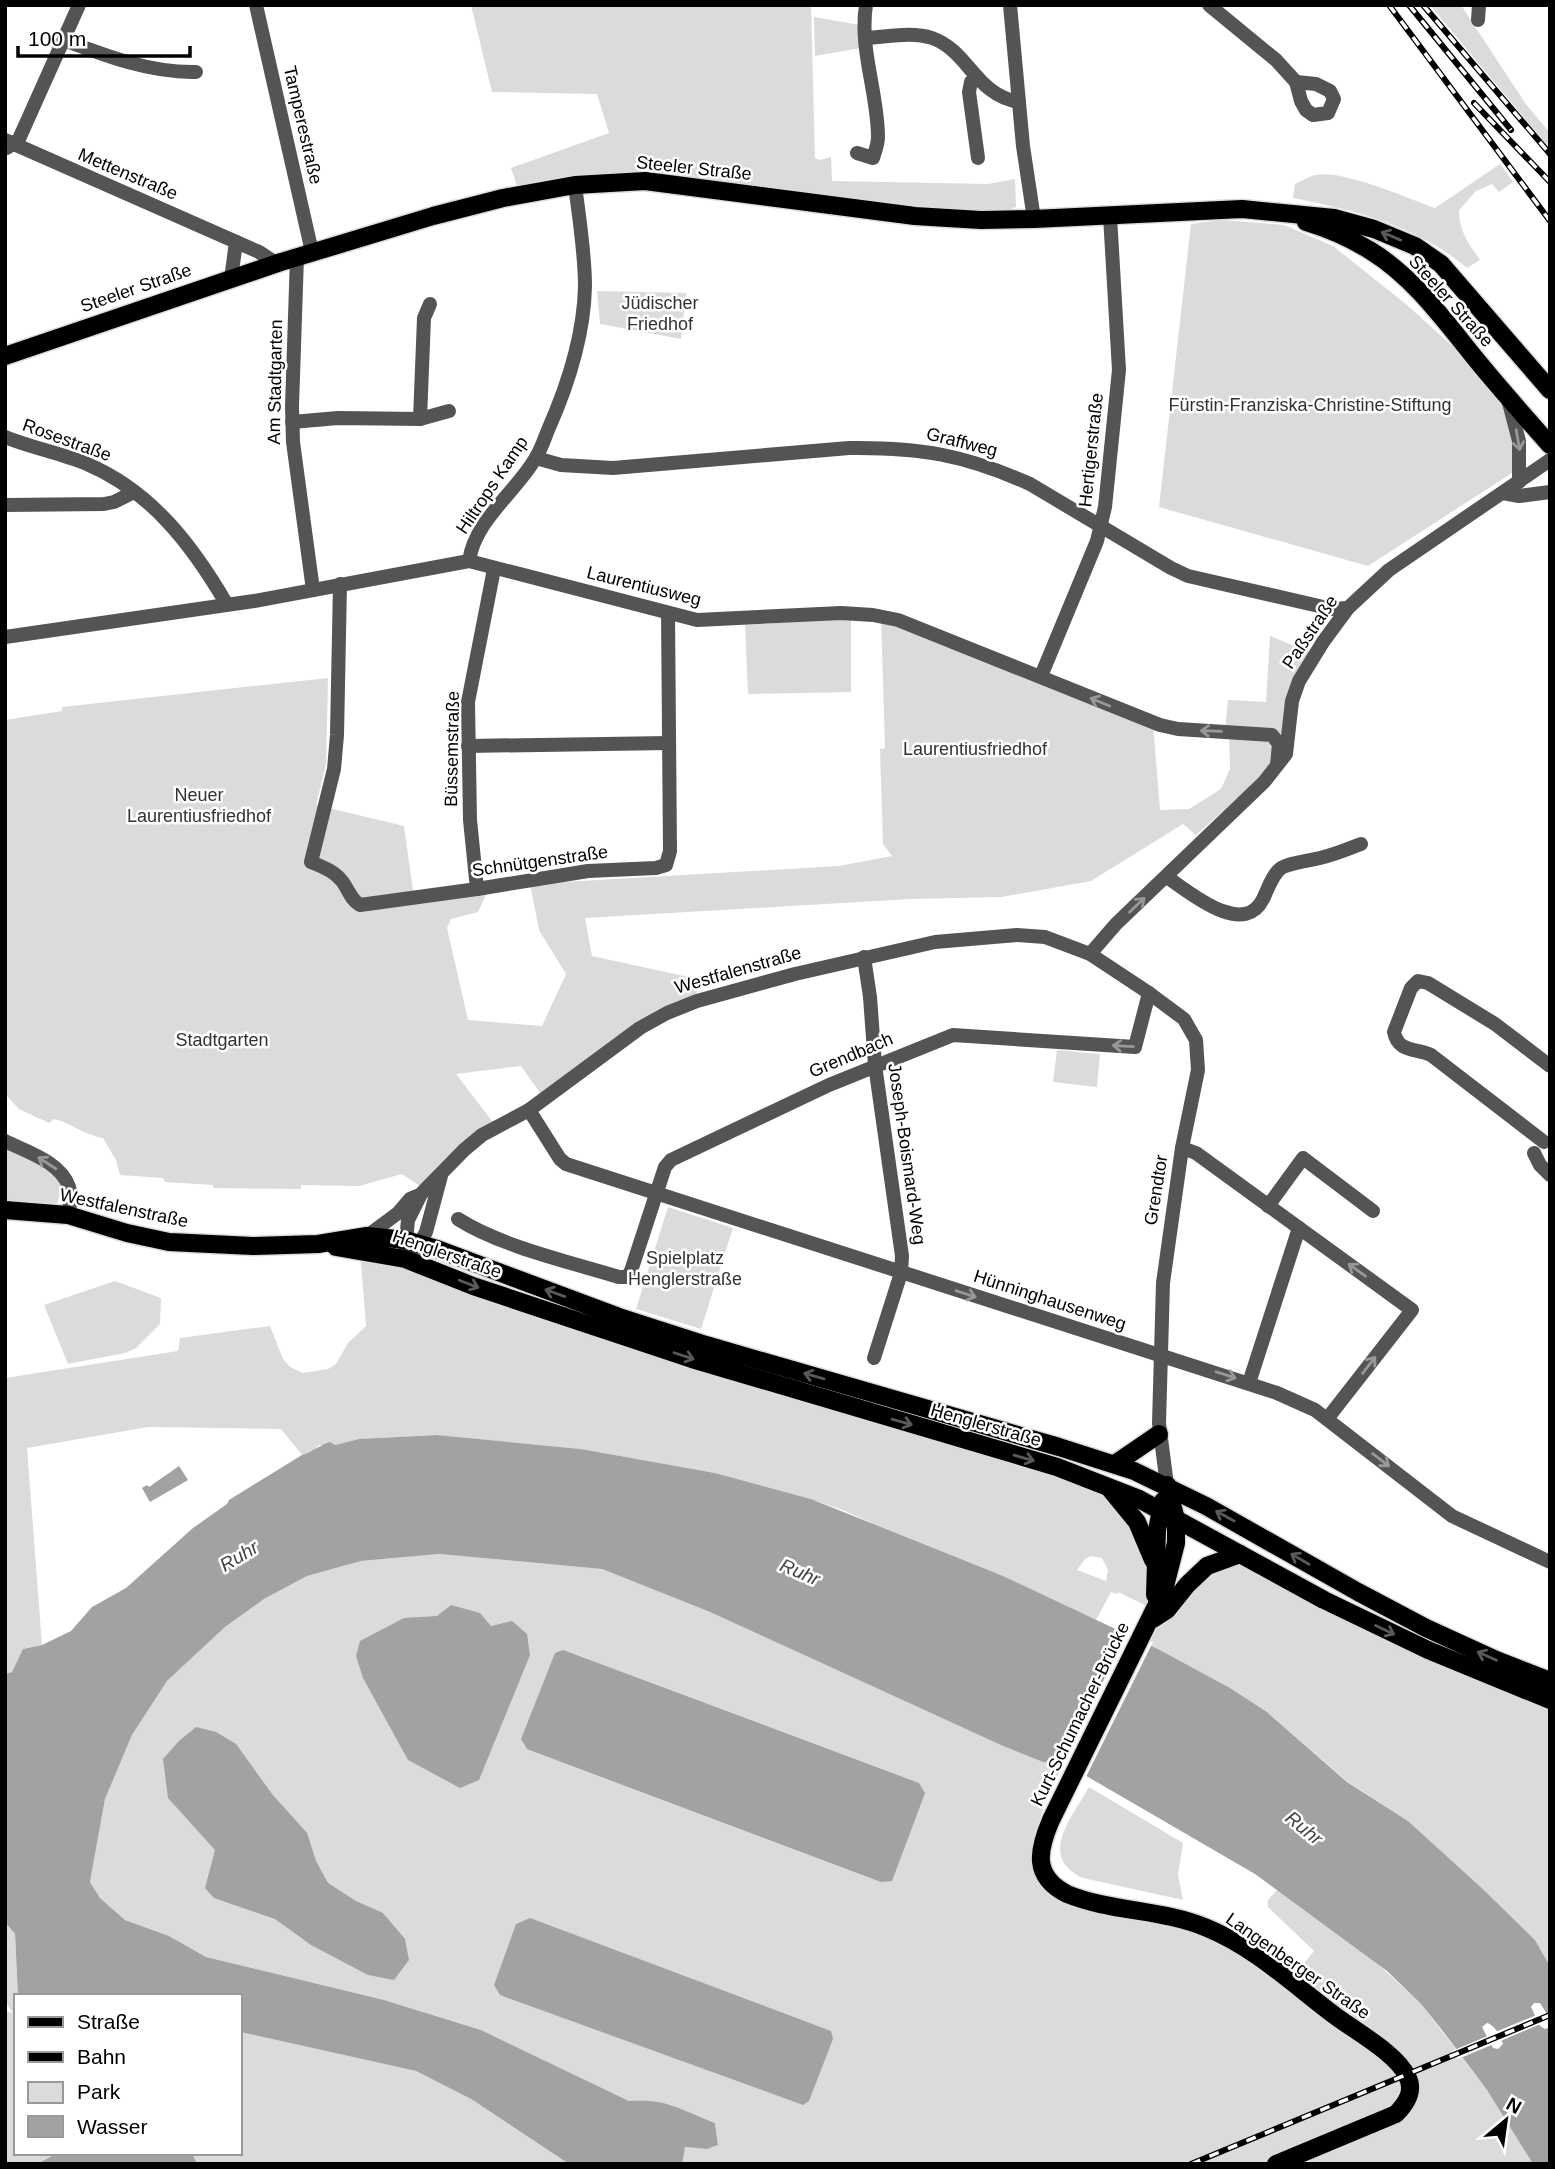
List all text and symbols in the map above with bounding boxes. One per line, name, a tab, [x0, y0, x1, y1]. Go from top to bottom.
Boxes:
scale bar	[18, 14, 189, 58]
text: 100 m	[28, 27, 86, 50]
street label: Tamperestraße	[280, 64, 326, 186]
street label: Mettenstraße	[75, 144, 181, 204]
street label: Steeler Straße	[635, 152, 753, 184]
one-way arrow	[1381, 229, 1402, 242]
street label: Steeler Straße	[1405, 251, 1497, 351]
street label: Steeler Straße	[78, 260, 194, 316]
park label: Jüdischer Friedhof	[621, 293, 699, 334]
street label: Am Stadtgarten	[264, 319, 286, 445]
street label: Hertigerstraße	[1075, 392, 1107, 508]
park label: Fürstin-Franziska-Christine-Stiftung	[1168, 395, 1452, 415]
street label: Rosestraße	[20, 415, 114, 465]
street label: Graffweg	[924, 424, 1000, 460]
one-way arrow	[1512, 428, 1525, 451]
street label: Hiltrops Kamp	[452, 433, 532, 537]
street label: Laurentiusweg	[585, 562, 703, 610]
street label: Paßstraße	[1278, 592, 1342, 672]
street label: Büssemstraße	[441, 691, 463, 807]
one-way arrow	[1090, 694, 1111, 707]
one-way arrow	[1200, 724, 1223, 737]
park label: Laurentiusfriedhof	[903, 739, 1048, 759]
park label: Neuer Laurentiusfriedhof	[127, 785, 272, 826]
street label: Schnütgenstraße	[471, 842, 609, 880]
one-way arrow	[1128, 896, 1145, 913]
street label: Westfalenstraße	[672, 942, 804, 998]
street label: Grendbach	[806, 1028, 896, 1082]
park label: Stadtgarten	[175, 1030, 269, 1050]
one-way arrow	[1111, 1040, 1134, 1053]
street label: Joseph-Boismard-Weg	[884, 1062, 930, 1246]
street label: Grendtor	[1141, 1153, 1171, 1227]
one-way arrow	[38, 1156, 57, 1171]
street label: Westfalenstraße	[58, 1185, 190, 1231]
street label: Henglerstraße	[390, 1226, 504, 1282]
park label: Spielplatz Henglerstraße	[628, 1248, 742, 1289]
one-way arrow	[1348, 1263, 1367, 1277]
street label: Hünninghausenweg	[971, 1266, 1129, 1334]
one-way arrow	[457, 1279, 479, 1291]
one-way arrow	[544, 1286, 566, 1298]
one-way arrow	[955, 1288, 977, 1301]
one-way arrow	[673, 1351, 695, 1364]
one-way arrow	[1361, 1356, 1376, 1375]
one-way arrow	[803, 1368, 825, 1381]
one-way arrow	[1214, 1370, 1236, 1383]
street label: Henglerstraße	[928, 1400, 1044, 1450]
one-way arrow	[890, 1416, 913, 1429]
one-way arrow	[1013, 1452, 1035, 1465]
one-way arrow	[1371, 1453, 1389, 1468]
one-way arrow	[1215, 1509, 1235, 1523]
water label: Ruhr	[216, 1536, 263, 1576]
one-way arrow	[1291, 1552, 1311, 1566]
water label: Ruhr	[777, 1554, 824, 1590]
street label: Kurt-Schumacher-Brücke	[1027, 1619, 1133, 1809]
one-way arrow	[1374, 1623, 1395, 1637]
one-way arrow	[1477, 1649, 1498, 1662]
water label: Ruhr	[1281, 1807, 1327, 1850]
street label: Langenberger Straße	[1222, 1909, 1374, 2023]
legend	[14, 1994, 242, 2155]
text: Straße	[77, 2010, 140, 2033]
text: Bahn	[77, 2045, 126, 2068]
text: Park	[77, 2080, 121, 2103]
north arrow	[1471, 2085, 1541, 2155]
text: N	[1503, 2093, 1525, 2118]
text: Wasser	[77, 2115, 147, 2138]

